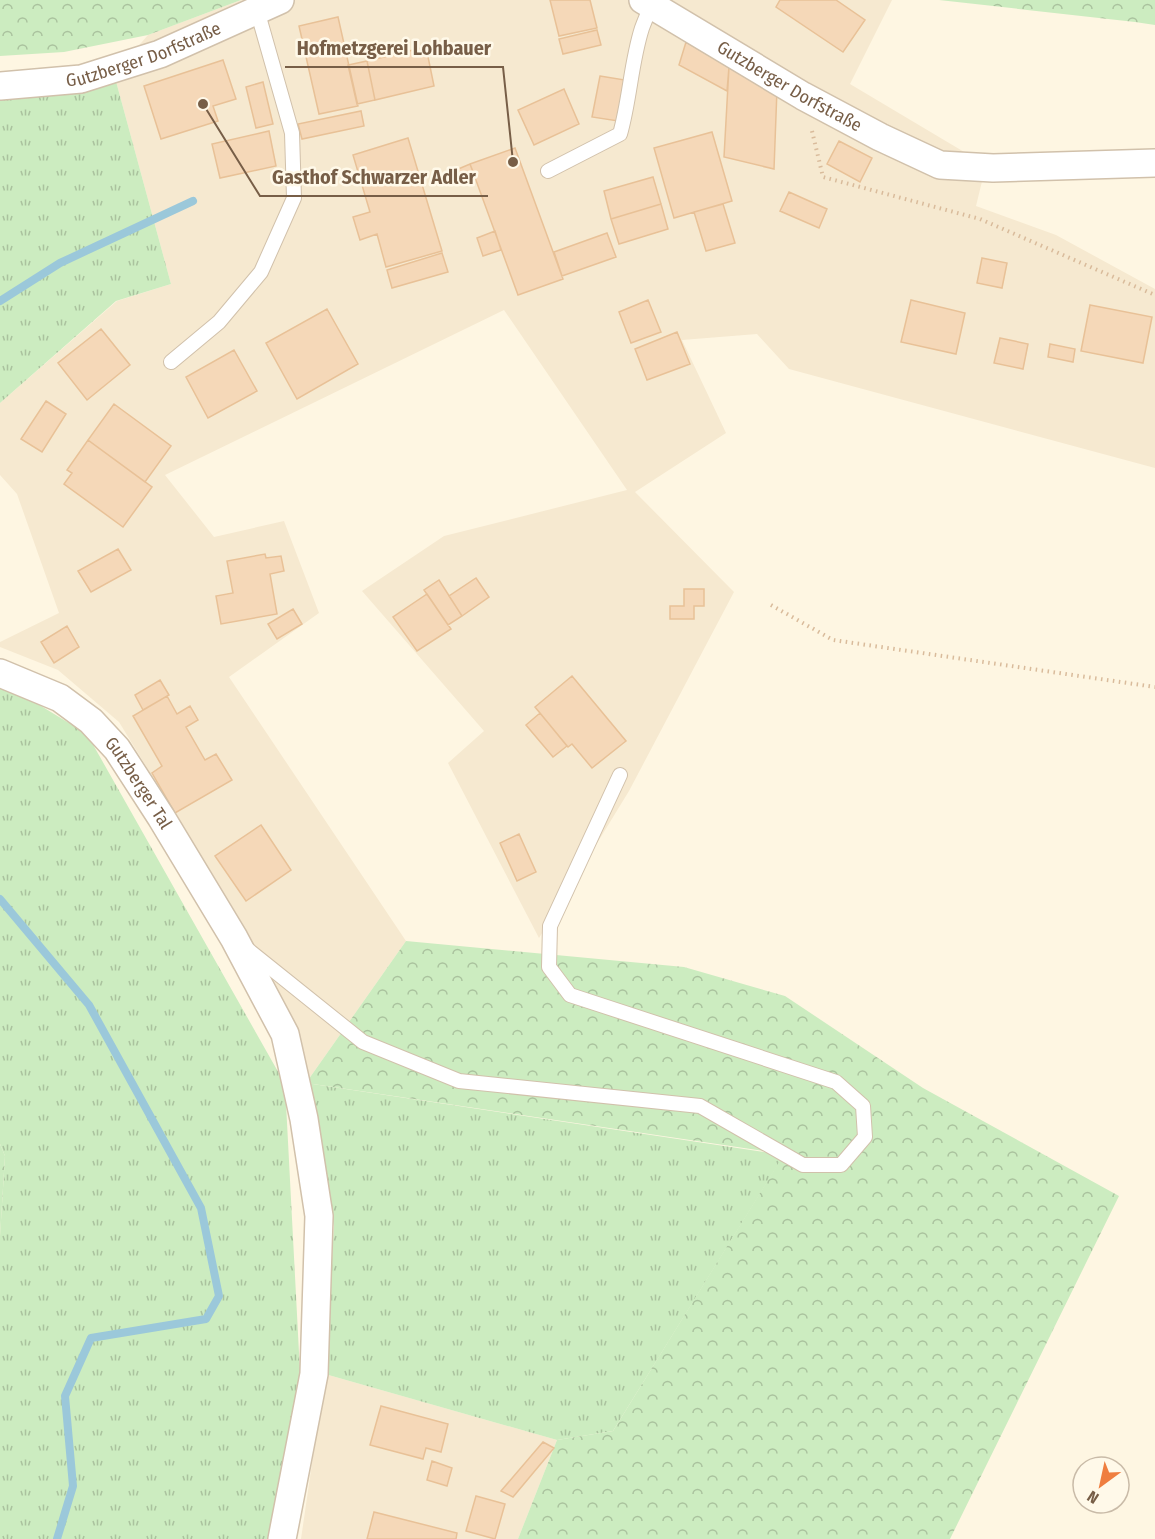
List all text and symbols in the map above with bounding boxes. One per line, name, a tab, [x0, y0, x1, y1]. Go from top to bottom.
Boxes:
street label: Gutzberger Dorfstraße	[65, 17, 224, 91]
callout: Hofmetzgerei Lohbauer	[285, 29, 503, 67]
text: Hofmetzgerei Lohbauer	[297, 36, 492, 60]
street label: Gutzberger Dorfstraße	[713, 36, 866, 136]
callout: Gasthof Schwarzer Adler	[260, 158, 488, 196]
text: Gasthof Schwarzer Adler	[272, 165, 477, 189]
street label: Gutzberger Tal	[100, 732, 177, 833]
north arrow	[1071, 1455, 1131, 1515]
text: N	[1084, 1487, 1102, 1508]

